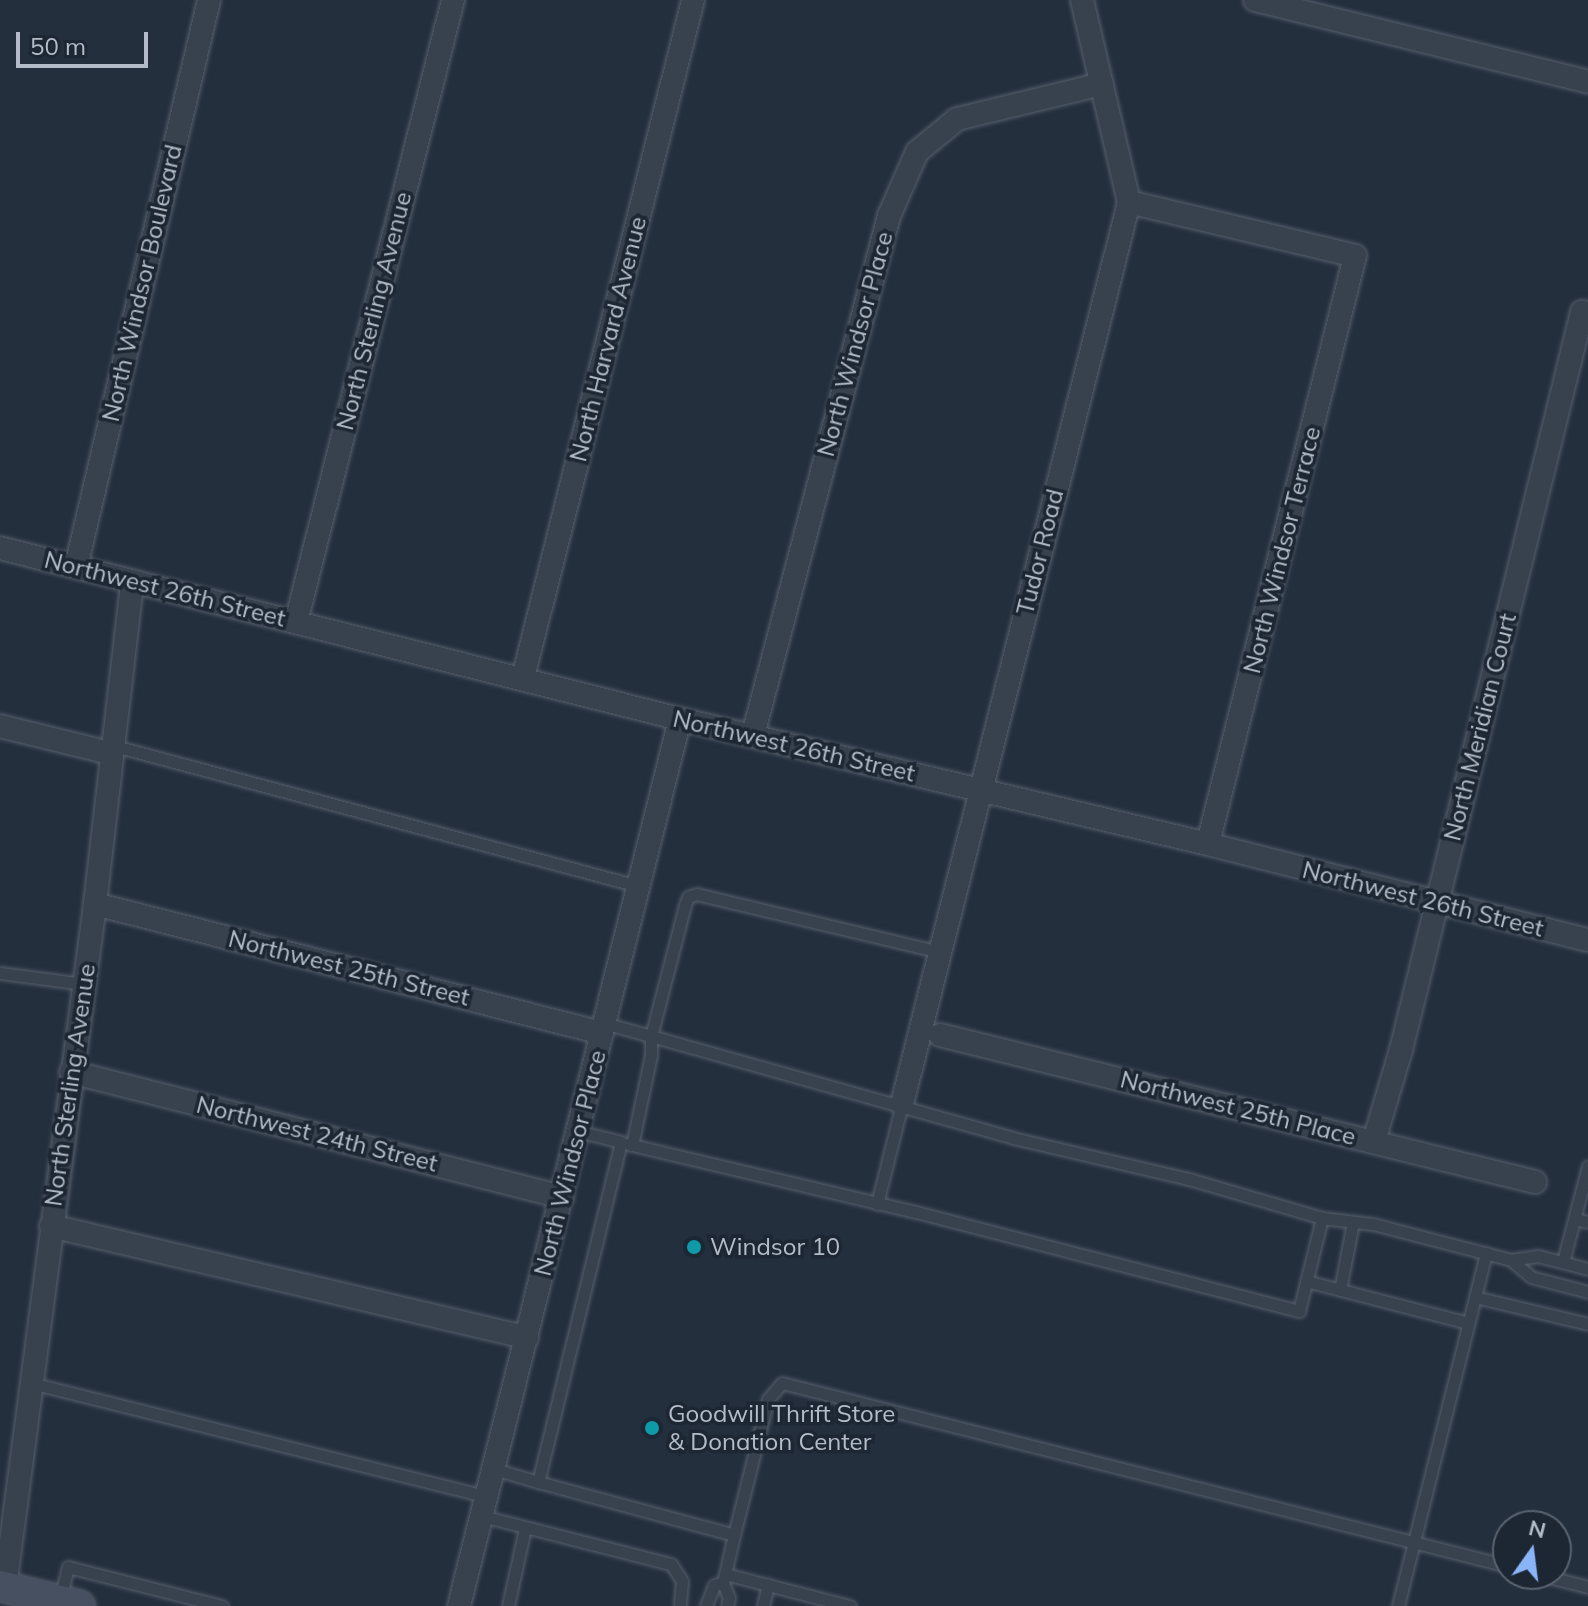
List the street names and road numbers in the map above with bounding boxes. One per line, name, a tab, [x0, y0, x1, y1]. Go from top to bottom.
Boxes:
street label: North Windsor Boulevard	[96, 142, 188, 424]
street label: North Sterling Avenue	[330, 189, 418, 433]
street label: North Harvard Avenue	[564, 213, 652, 465]
street label: North Windsor Place	[811, 228, 899, 460]
street label: North Windsor Terrace	[1237, 424, 1327, 676]
street label: Tudor Road	[1010, 486, 1070, 618]
street label: Northwest 26th Street	[41, 545, 289, 633]
street label: North Meridian Court	[1438, 610, 1522, 844]
street label: Northwest 26th Street	[670, 704, 918, 788]
street label: Northwest 26th Street	[1299, 855, 1547, 943]
street label: Northwest 25th Street	[225, 924, 473, 1012]
street label: North Sterling Avenue	[39, 962, 101, 1208]
street label: North Windsor Place	[528, 1047, 612, 1279]
street label: Northwest 25th Place	[1117, 1065, 1359, 1151]
street label: Northwest 24th Street	[193, 1090, 441, 1178]

